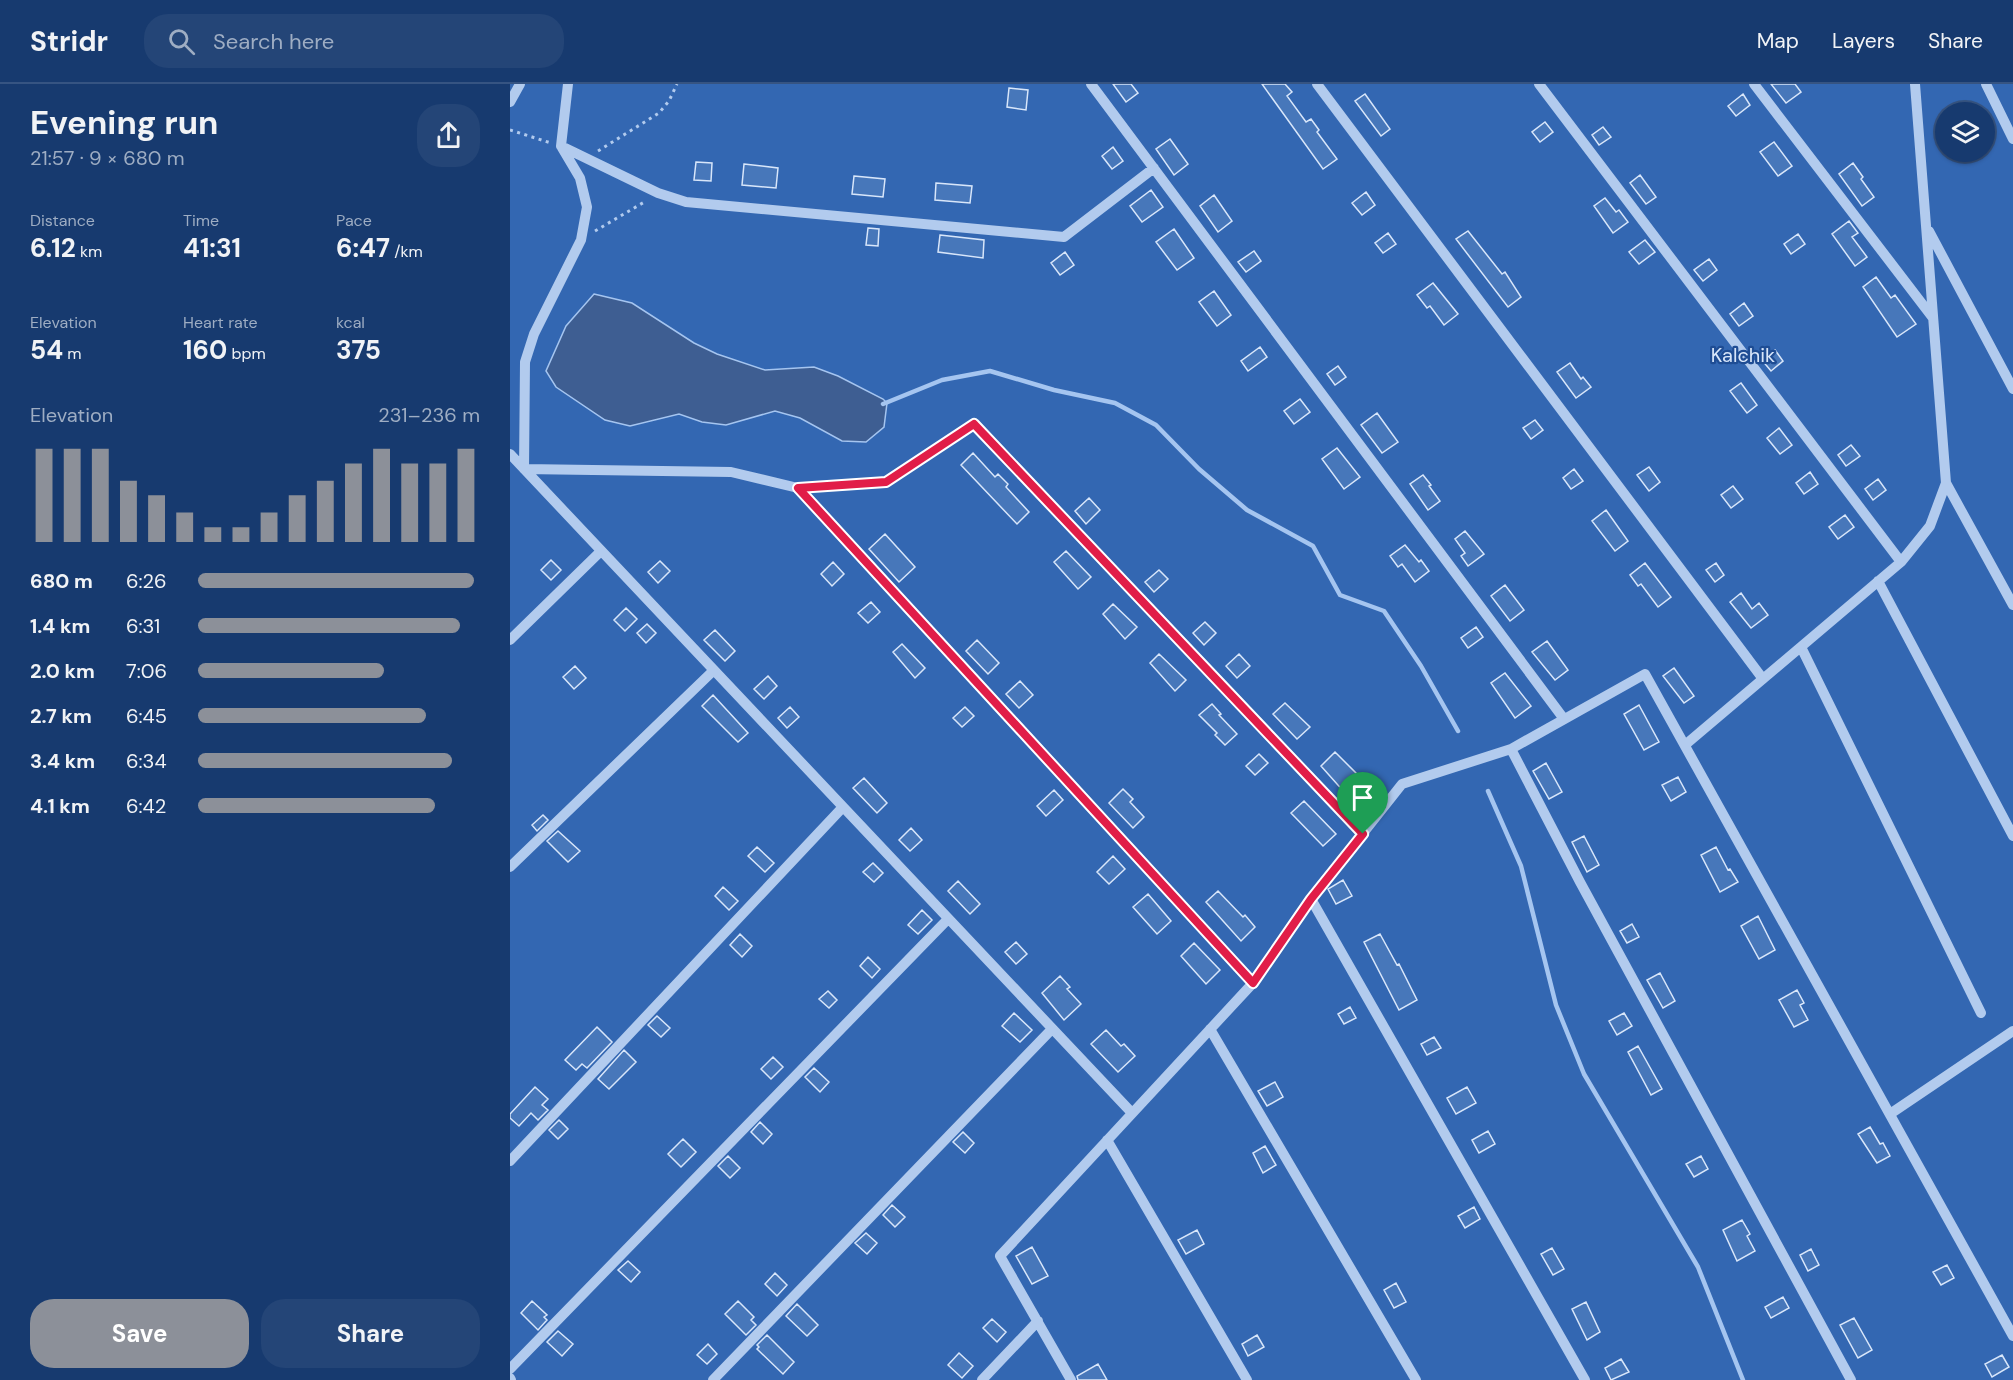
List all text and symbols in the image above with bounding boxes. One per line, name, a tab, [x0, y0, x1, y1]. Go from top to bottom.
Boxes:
search box	[144, 14, 564, 68]
text: Stridr	[30, 23, 108, 60]
icon: search	[165, 25, 198, 58]
text: Search here	[213, 27, 334, 56]
text: Map	[1757, 27, 1799, 55]
text: Layers	[1832, 27, 1895, 55]
text: Share	[1928, 27, 1983, 55]
text: Evening run	[30, 101, 218, 144]
map controls	[1935, 102, 1995, 162]
button: layers	[1935, 102, 1995, 162]
button: share	[417, 104, 480, 167]
text: 21:57 · 9 × 680 m	[30, 145, 185, 171]
text: Distance	[30, 210, 95, 231]
text: Time	[183, 210, 219, 231]
text: Pace	[336, 210, 372, 231]
text: 6.12	[30, 231, 76, 265]
text: 41:31	[183, 231, 241, 265]
text: 6:47	[336, 231, 390, 265]
text: km	[76, 241, 102, 262]
text: /km	[390, 241, 423, 262]
text: Elevation	[30, 312, 97, 333]
text: Heart rate	[183, 312, 258, 333]
text: kcal	[336, 312, 365, 333]
text: 54	[30, 333, 63, 367]
text: 160	[183, 333, 227, 367]
text: 375	[336, 333, 381, 367]
park label: Kalchik	[1711, 342, 1775, 368]
text: m	[63, 343, 82, 364]
text: bpm	[227, 343, 266, 364]
text: Elevation	[30, 402, 113, 428]
text: 231–236 m	[378, 402, 480, 428]
text: 680 m	[30, 568, 93, 594]
text: 6:26	[126, 568, 167, 594]
text: 1.4 km	[30, 613, 90, 639]
text: 6:31	[126, 613, 160, 639]
text: 2.0 km	[30, 658, 95, 684]
text: 7:06	[126, 658, 167, 684]
text: 2.7 km	[30, 703, 92, 729]
text: 6:45	[126, 703, 167, 729]
text: 3.4 km	[30, 748, 95, 774]
text: 6:34	[126, 748, 167, 774]
pin	[1337, 772, 1388, 834]
icon: arrive	[1346, 781, 1379, 814]
text: 4.1 km	[30, 793, 90, 819]
text: 6:42	[126, 793, 166, 819]
button: Save	[30, 1299, 249, 1368]
button: Share	[261, 1299, 480, 1368]

